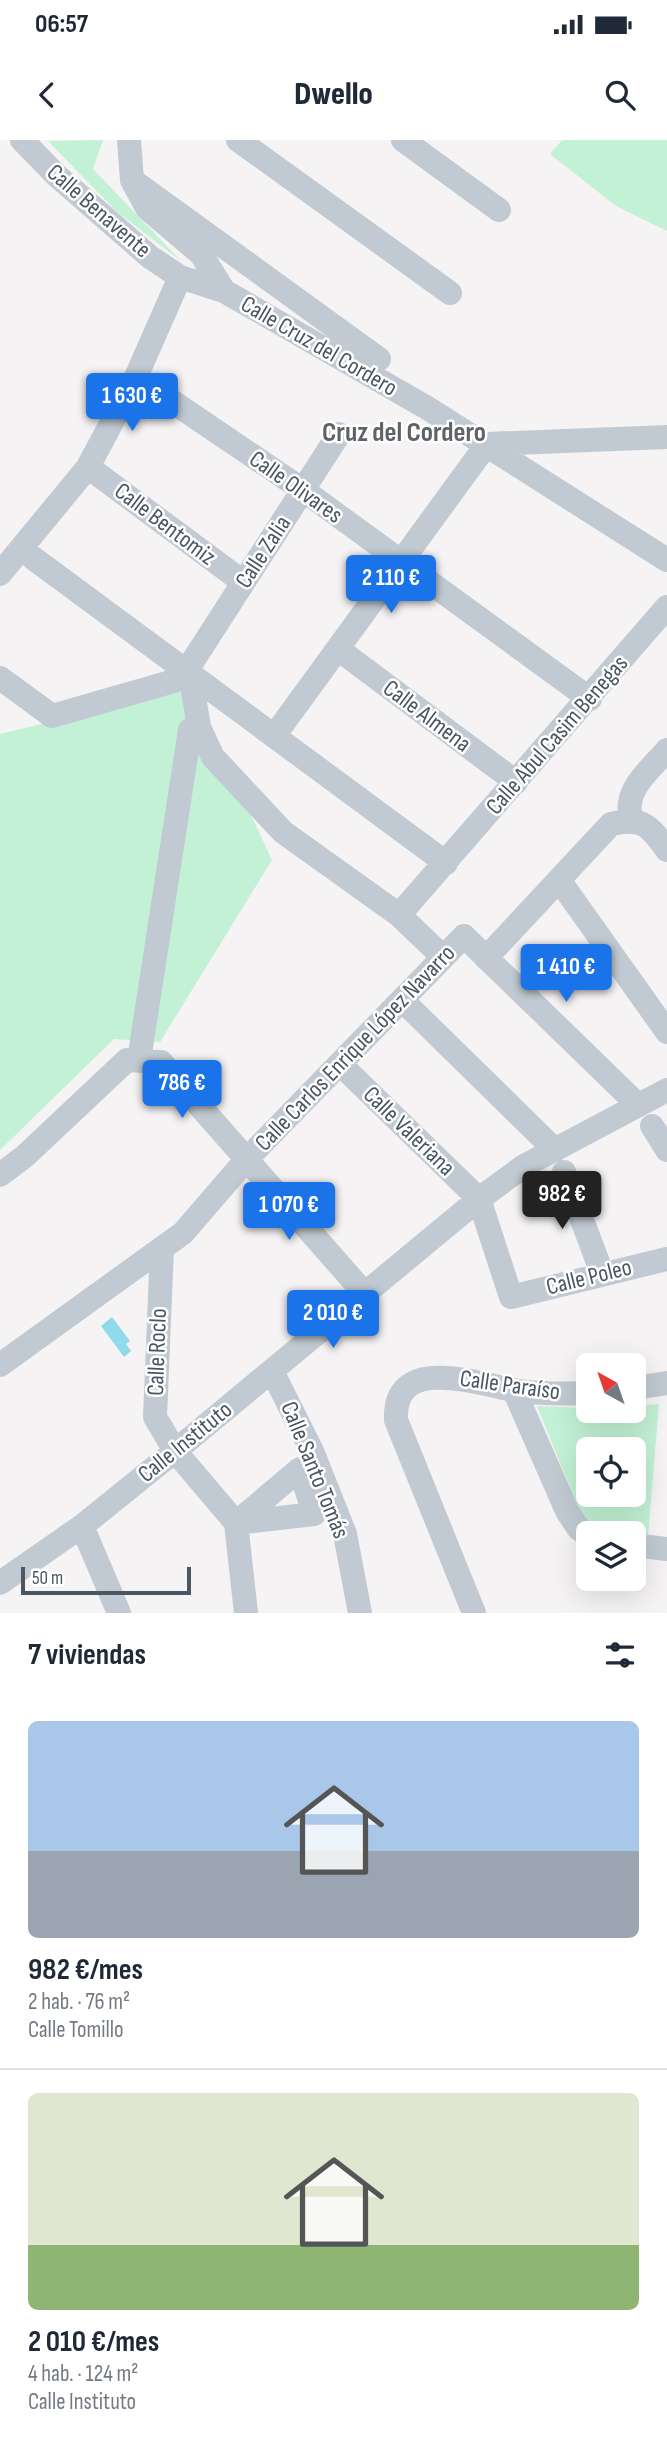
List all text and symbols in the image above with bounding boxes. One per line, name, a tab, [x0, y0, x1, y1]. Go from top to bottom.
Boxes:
text: 06:57	[35, 9, 88, 40]
text: Dwello	[294, 75, 373, 114]
icon: back	[28, 76, 66, 114]
icon: search	[601, 76, 639, 114]
street label: Calle Benavente	[41, 158, 157, 264]
street label: Calle Cruz del Cordero	[236, 290, 402, 402]
pin: 1 630 €	[67, 373, 197, 433]
text: 1 630 €	[102, 382, 162, 410]
district label: Cruz del Cordero	[322, 416, 486, 449]
street label: Calle Olivares	[244, 444, 348, 530]
street label: Calle Bentomiz	[109, 477, 222, 572]
street label: Calle Zalia	[229, 510, 297, 594]
pin: 2 110 €	[326, 556, 456, 615]
text: 2 110 €	[362, 564, 420, 592]
street label: Calle Abul Casim Benegas	[480, 649, 634, 821]
street label: Calle Almena	[377, 674, 477, 758]
street label: Calle Carlos Enrique López Navarro	[249, 939, 461, 1157]
pin: 1 410 €	[501, 944, 631, 1004]
text: 1 410 €	[537, 953, 595, 981]
pin: 786 €	[133, 1060, 231, 1120]
text: 786 €	[159, 1069, 205, 1097]
street label: Calle Valeriana	[357, 1080, 461, 1182]
pin: 982 €	[513, 1172, 611, 1231]
text: 982 €	[538, 1180, 586, 1208]
pin: 1 070 €	[224, 1182, 354, 1242]
text: 1 070 €	[259, 1191, 319, 1219]
street label: Calle Poleo	[543, 1252, 635, 1302]
pin: 2 010 €	[268, 1290, 398, 1350]
text: 2 010 €	[303, 1299, 363, 1327]
street label: Calle Roclo	[141, 1308, 173, 1396]
north arrow	[576, 1353, 646, 1423]
map controls	[576, 1353, 646, 1591]
street label: Calle Paraíso	[458, 1364, 562, 1406]
street label: Calle Instituto	[132, 1395, 238, 1489]
street label: Calle Santo Tomás	[274, 1397, 356, 1543]
button: locate	[576, 1437, 646, 1507]
button: layers	[576, 1521, 646, 1591]
scale bar	[21, 1564, 191, 1596]
text: 50 m	[32, 1567, 63, 1590]
icon: filters	[601, 1636, 639, 1674]
text: 7 viviendas	[28, 1637, 146, 1673]
icon: home	[271, 1767, 397, 1893]
text: 982 €/mes	[28, 1952, 143, 1988]
text: 2 hab. · 76 m²	[28, 1988, 130, 2016]
text: Calle Tomillo	[28, 2016, 124, 2044]
icon: home	[271, 2139, 397, 2265]
text: 2 010 €/mes	[28, 2324, 159, 2360]
text: 4 hab. · 124 m²	[28, 2360, 138, 2388]
text: Calle Instituto	[28, 2388, 136, 2416]

